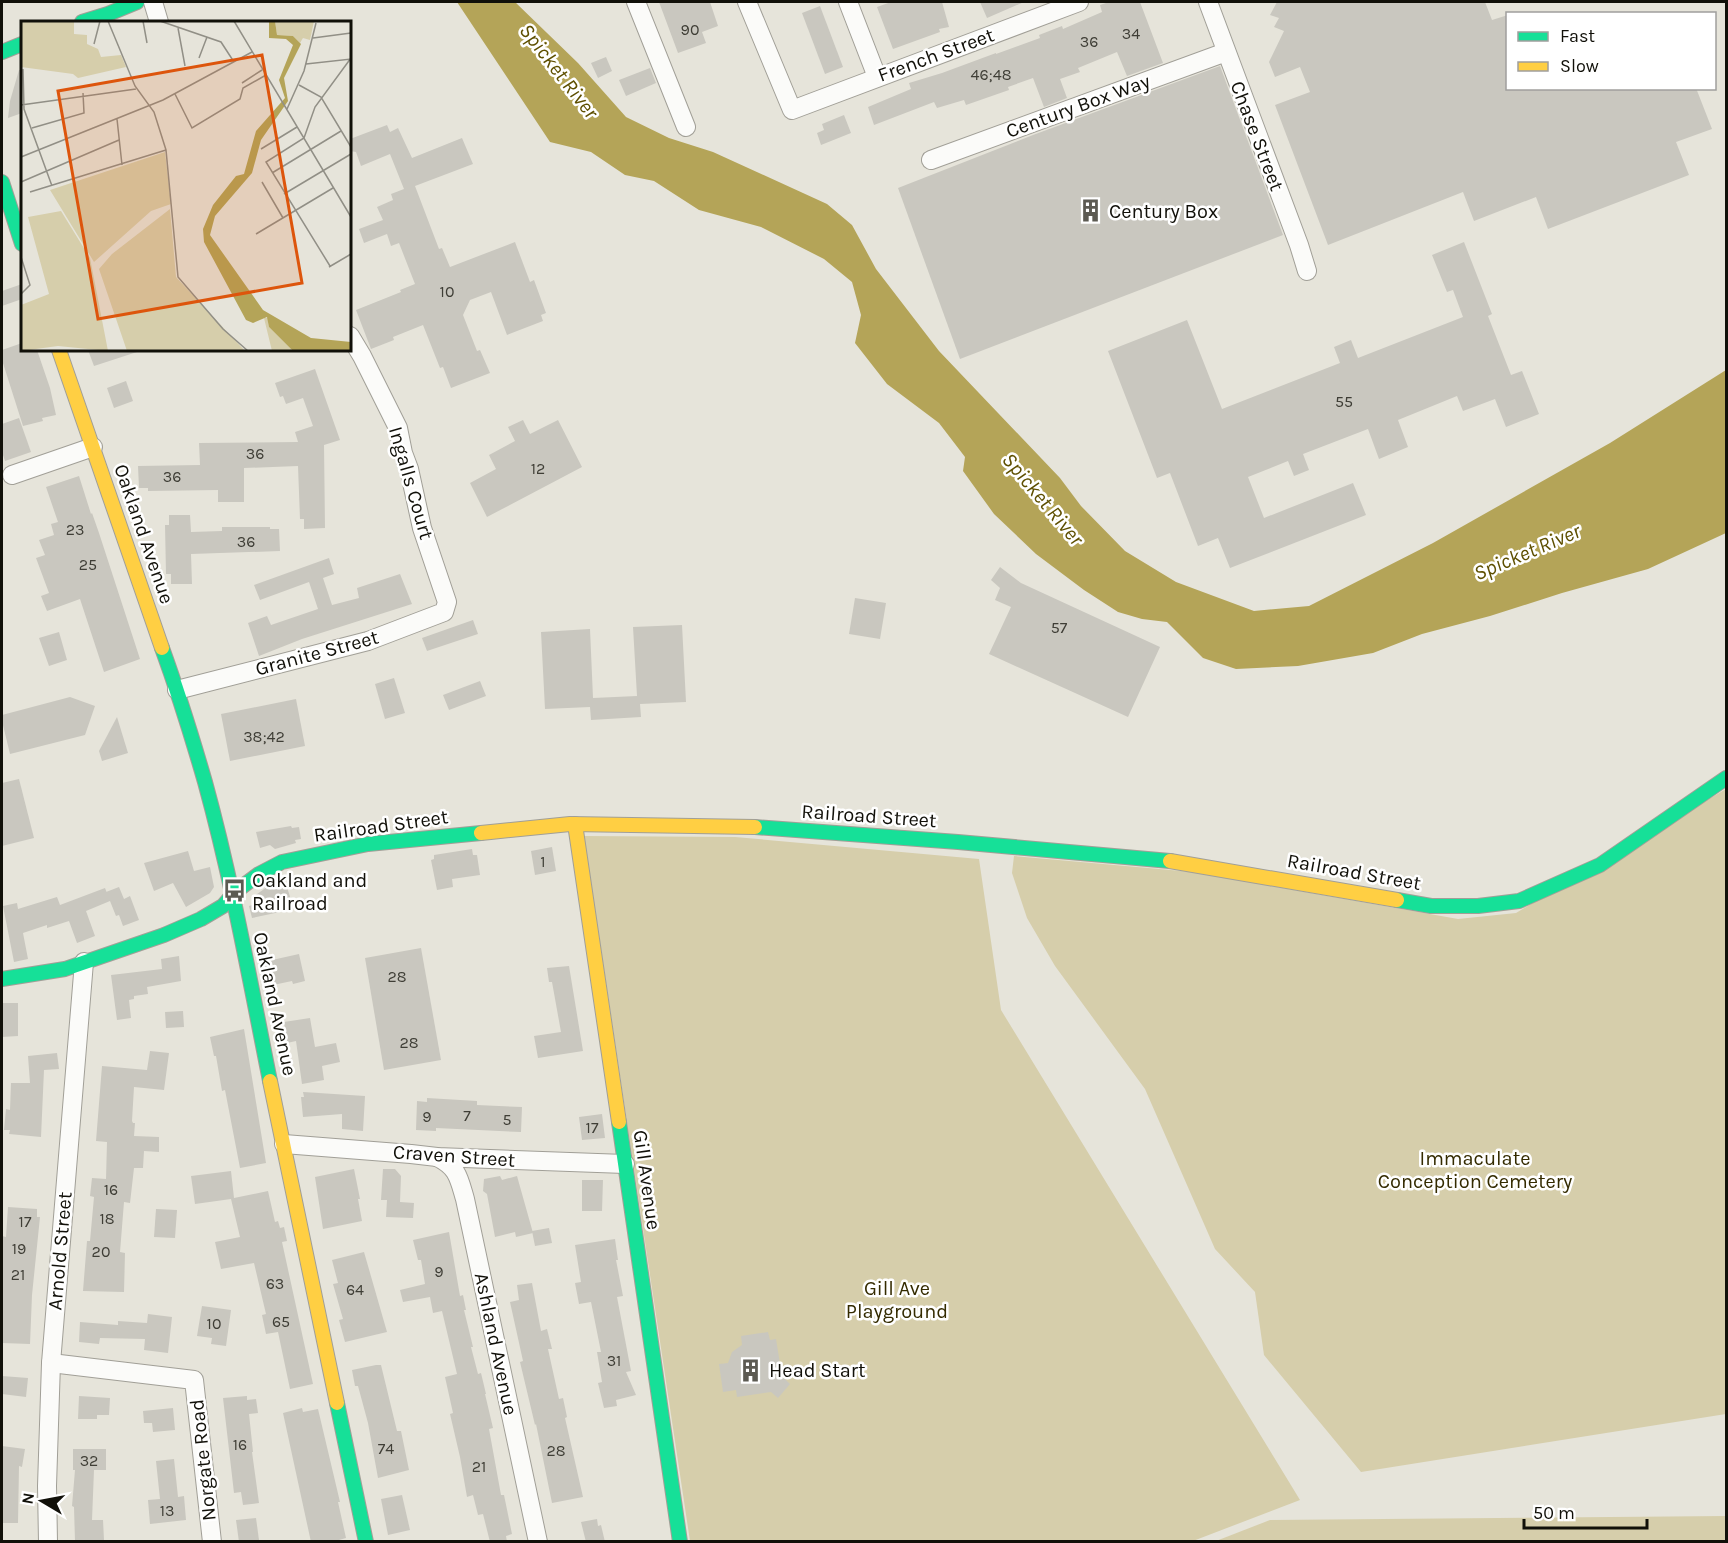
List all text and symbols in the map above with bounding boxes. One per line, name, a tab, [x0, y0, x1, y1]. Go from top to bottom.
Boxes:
legend	[1506, 12, 1716, 90]
water label: Spicket River	[515, 19, 604, 124]
house number: 90	[681, 20, 699, 39]
inset map	[21, 21, 351, 351]
street label: French Street	[875, 23, 998, 87]
house number: 34	[1122, 24, 1140, 43]
text: Fast	[1560, 25, 1595, 47]
house number: 36	[1080, 32, 1098, 51]
text: Slow	[1560, 55, 1599, 77]
house number: 46;48	[970, 65, 1012, 84]
street label: Century Box Way	[1003, 69, 1153, 143]
street label: Chase Street	[1226, 78, 1289, 195]
building icon: Century Box	[1078, 198, 1104, 224]
place label: Century Box	[1109, 200, 1218, 223]
house number: 10	[440, 282, 454, 301]
house number: 55	[1335, 392, 1353, 411]
street label: Ingalls Court	[384, 424, 438, 543]
house number: 36	[246, 444, 264, 463]
water label: Spicket River	[997, 448, 1089, 551]
house number: 12	[531, 459, 545, 478]
street label: Oakland Avenue	[109, 461, 179, 607]
house number: 36	[163, 467, 181, 486]
water label: Spicket River	[1470, 518, 1585, 585]
house number: 23	[66, 520, 84, 539]
house number: 36	[237, 532, 255, 551]
house number: 25	[79, 555, 97, 574]
house number: 57	[1051, 618, 1068, 637]
street label: Granite Street	[253, 625, 382, 680]
house number: 38;42	[243, 727, 285, 746]
street label: Railroad Street	[801, 800, 938, 832]
street label: Railroad Street	[312, 805, 450, 847]
street label: Railroad Street	[1285, 849, 1423, 895]
house number: 1	[540, 852, 546, 871]
place label: Oakland and Railroad	[252, 869, 367, 915]
bus stop icon: Oakland and Railroad	[221, 878, 247, 904]
street label: Oakland Avenue	[249, 930, 301, 1078]
house number: 28	[387, 967, 407, 986]
house number: 28	[399, 1033, 419, 1052]
house number: 7	[463, 1106, 471, 1125]
house number: 9	[422, 1107, 432, 1126]
house number: 5	[502, 1110, 512, 1129]
house number: 17	[586, 1118, 599, 1137]
street label: Gill Avenue	[629, 1129, 665, 1231]
street label: Craven Street	[392, 1140, 516, 1172]
park label: Immaculate Conception Cemetery	[1378, 1147, 1572, 1193]
house number: 16	[104, 1180, 118, 1199]
street label: Arnold Street	[43, 1190, 77, 1311]
house number: 18	[99, 1209, 115, 1228]
house number: 17	[19, 1212, 32, 1231]
house number: 19	[12, 1239, 26, 1258]
house number: 20	[92, 1242, 110, 1261]
house number: 9	[434, 1262, 444, 1281]
house number: 21	[11, 1265, 25, 1284]
street label: Ashland Avenue	[470, 1271, 522, 1417]
house number: 63	[266, 1274, 284, 1293]
park label: Gill Ave Playground	[846, 1277, 948, 1323]
house number: 64	[346, 1280, 364, 1299]
house number: 65	[272, 1312, 290, 1331]
house number: 10	[207, 1314, 221, 1333]
house number: 31	[607, 1351, 621, 1370]
building icon: Head Start	[738, 1357, 764, 1383]
place label: Head Start	[769, 1359, 866, 1382]
street label: Norgate Road	[185, 1398, 221, 1522]
house number: 16	[233, 1435, 247, 1454]
house number: 74	[378, 1439, 394, 1458]
house number: 28	[546, 1441, 566, 1460]
house number: 32	[80, 1451, 98, 1470]
house number: 21	[472, 1457, 486, 1476]
north arrow	[12, 1471, 72, 1531]
text: N	[17, 1491, 38, 1506]
scale bar	[1524, 1492, 1647, 1530]
house number: 13	[160, 1501, 174, 1520]
text: 50 m	[1533, 1502, 1575, 1524]

